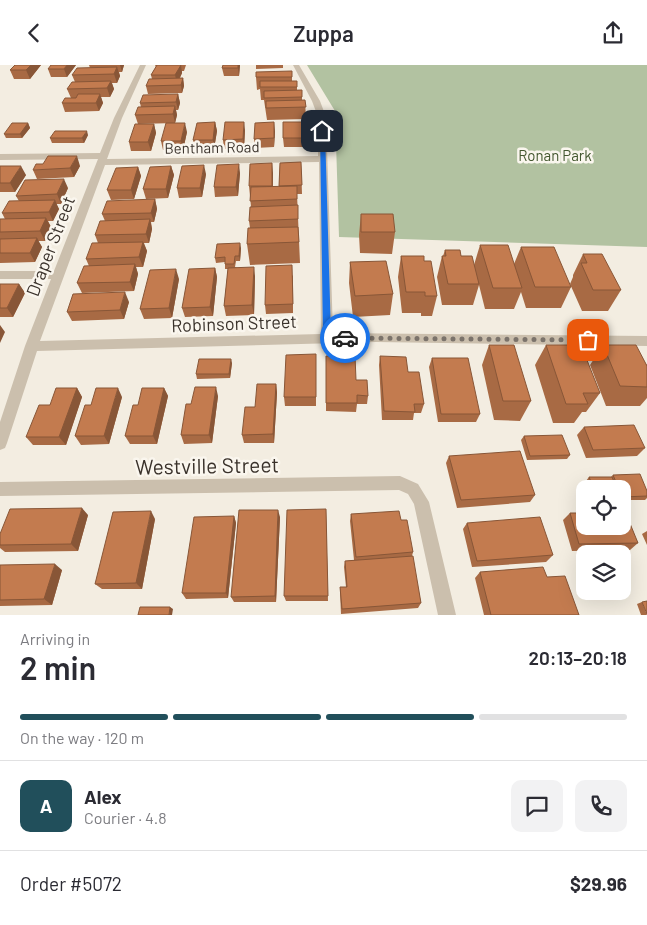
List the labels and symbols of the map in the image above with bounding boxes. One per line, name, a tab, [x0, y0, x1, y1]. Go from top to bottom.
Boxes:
pin	[301, 110, 343, 152]
street label: Bentham Road	[164, 137, 260, 157]
park label: Ronan Park	[518, 146, 592, 164]
street label: Draper Street	[21, 193, 79, 299]
street label: Robinson Street	[171, 310, 297, 336]
courier	[320, 313, 370, 363]
pin	[567, 319, 609, 361]
street label: Westville Street	[135, 451, 279, 479]

